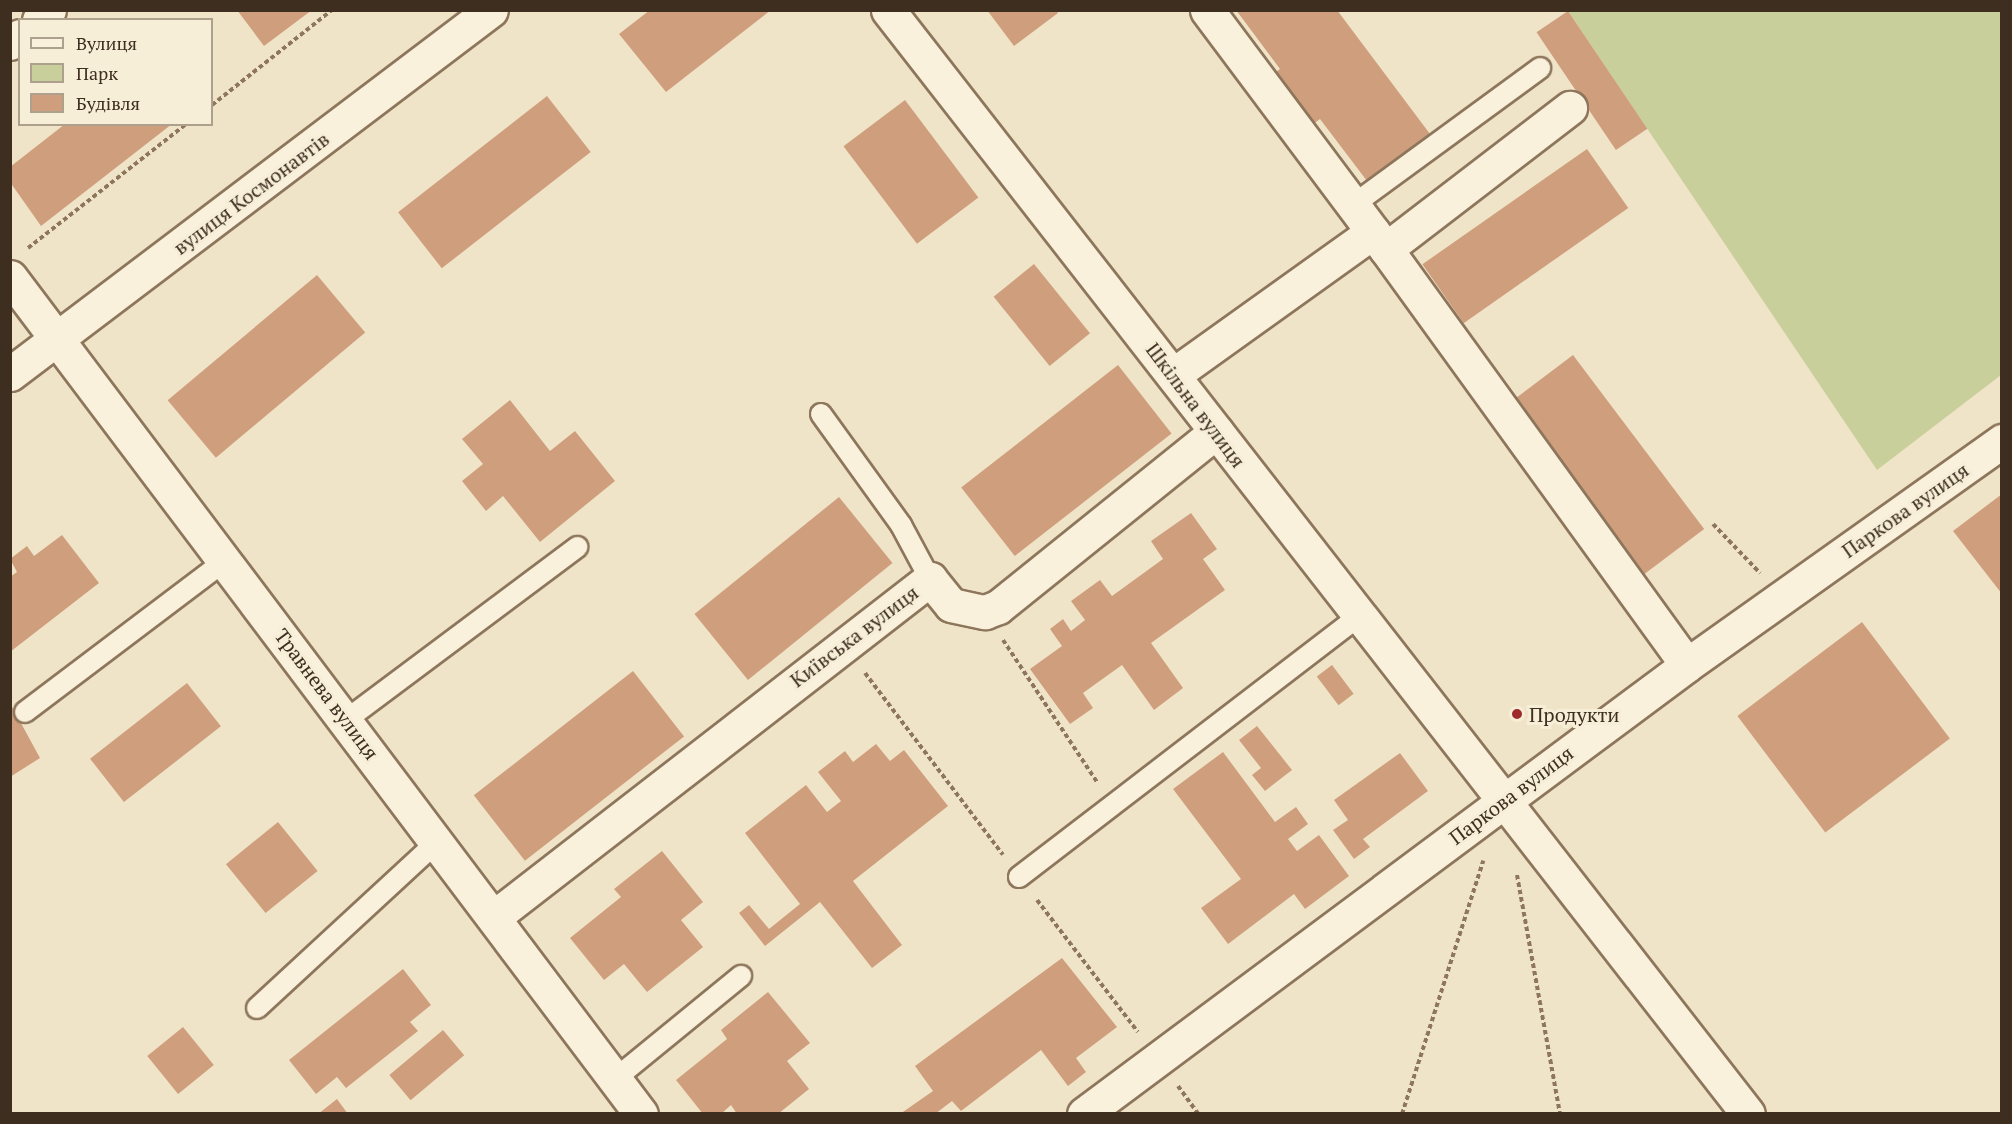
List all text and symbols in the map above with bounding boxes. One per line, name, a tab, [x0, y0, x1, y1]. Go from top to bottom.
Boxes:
legend	[18, 18, 213, 126]
text: Вулиця	[76, 31, 137, 55]
text: Парк	[76, 61, 118, 85]
text: Будівля	[76, 91, 140, 115]
street label: вулиця Космонавтів	[168, 127, 334, 259]
street label: Шкільна вулиця	[1141, 338, 1251, 472]
street label: Паркова вулиця	[1837, 457, 1973, 563]
street label: Київська вулиця	[785, 580, 923, 692]
street label: Травнева вулиця	[270, 624, 384, 764]
place label: Продукти	[1529, 702, 1620, 726]
marker: Продукти	[1510, 707, 1524, 721]
street label: Паркова вулиця	[1444, 741, 1578, 849]

